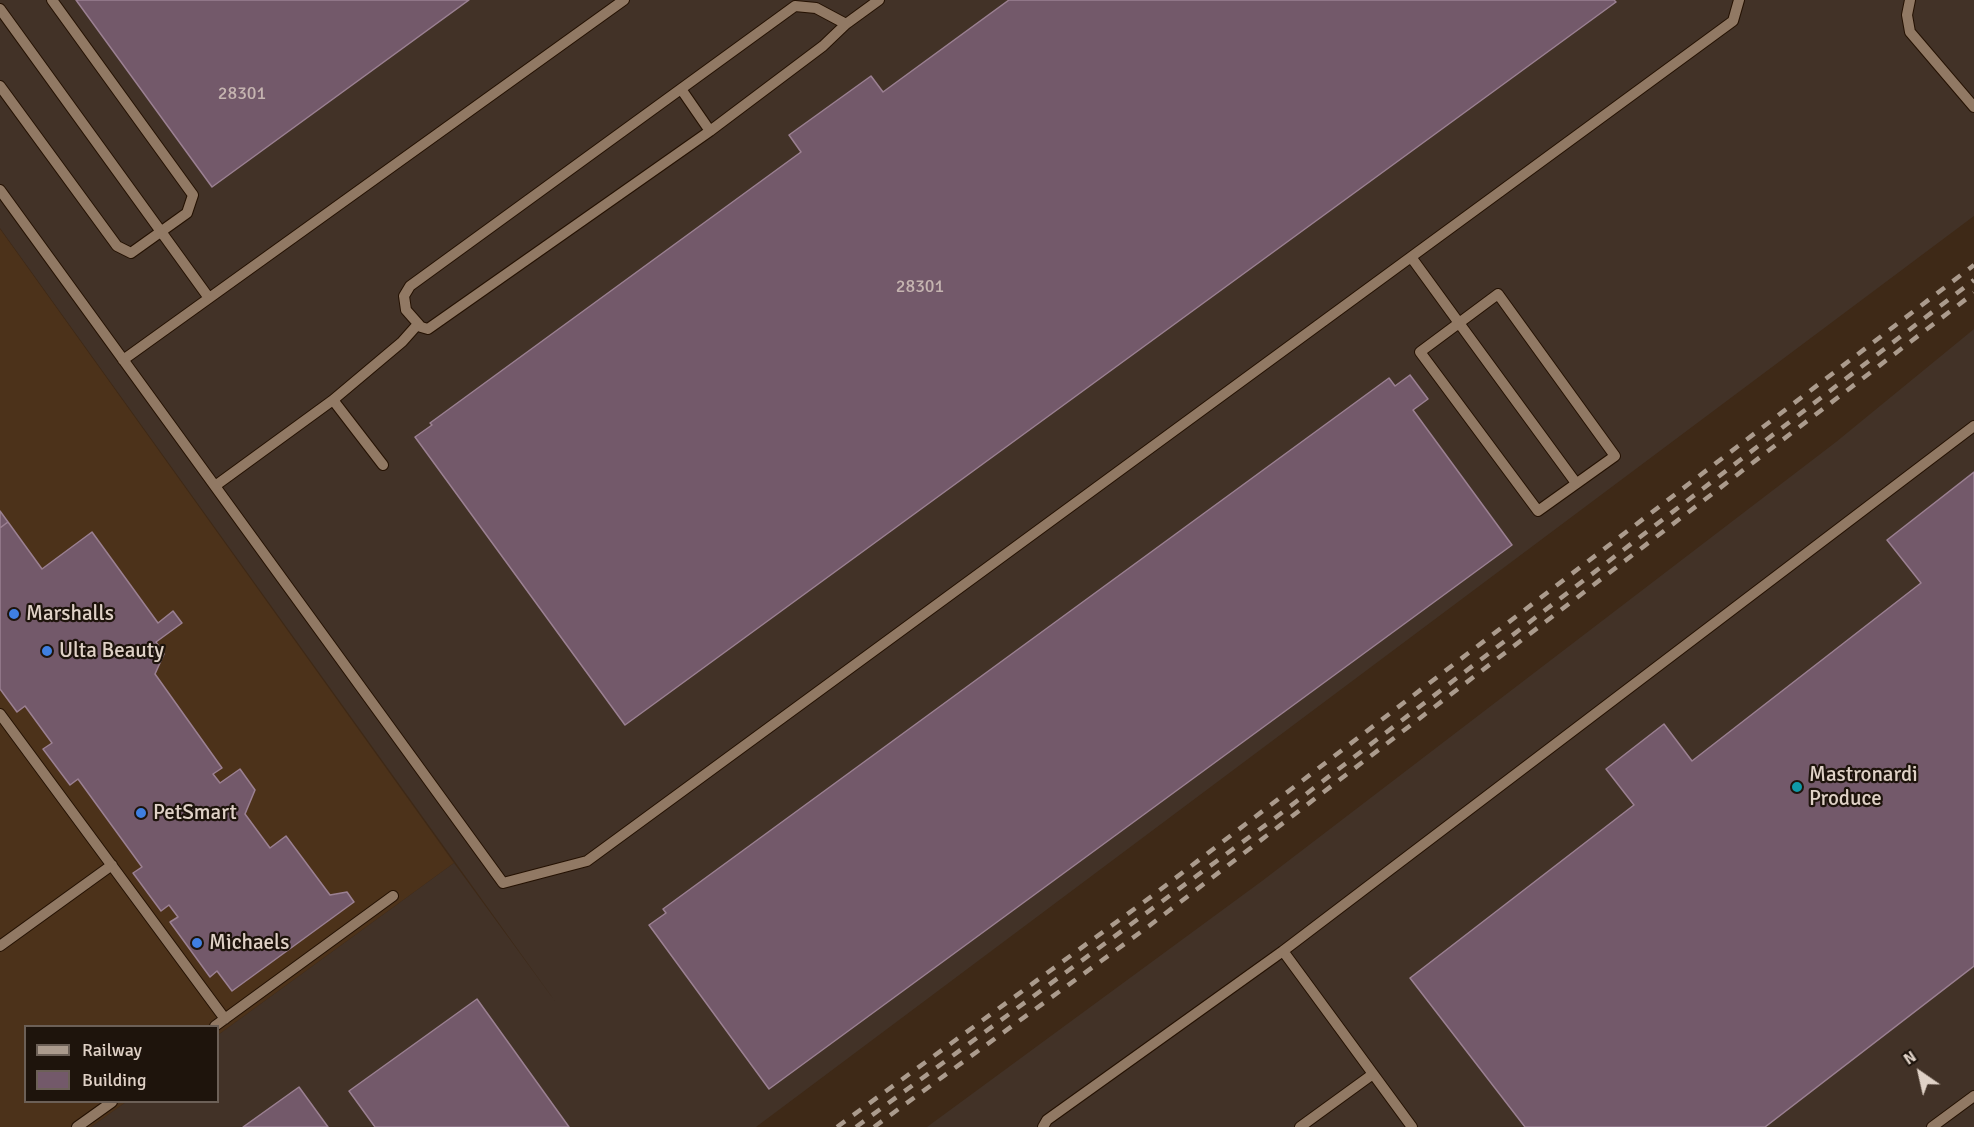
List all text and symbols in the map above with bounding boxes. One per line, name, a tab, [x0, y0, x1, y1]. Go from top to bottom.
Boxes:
house number: 28301	[218, 83, 266, 105]
house number: 28301	[896, 276, 944, 298]
place label: Marshalls	[26, 601, 114, 627]
marker: Marshalls	[7, 607, 21, 621]
place label: Ulta Beauty	[59, 638, 164, 664]
marker: Ulta Beauty	[40, 644, 54, 658]
place label: Mastronardi Produce	[1809, 762, 1918, 812]
marker: Mastronardi Produce	[1790, 780, 1804, 794]
place label: PetSmart	[153, 800, 237, 826]
marker: PetSmart	[134, 806, 148, 820]
place label: Michaels	[209, 930, 289, 956]
marker: Michaels	[190, 936, 204, 950]
legend	[24, 1025, 219, 1103]
text: Railway	[82, 1039, 142, 1061]
north arrow	[1890, 1043, 1950, 1103]
text: N	[1900, 1047, 1920, 1069]
text: Building	[82, 1069, 146, 1091]

